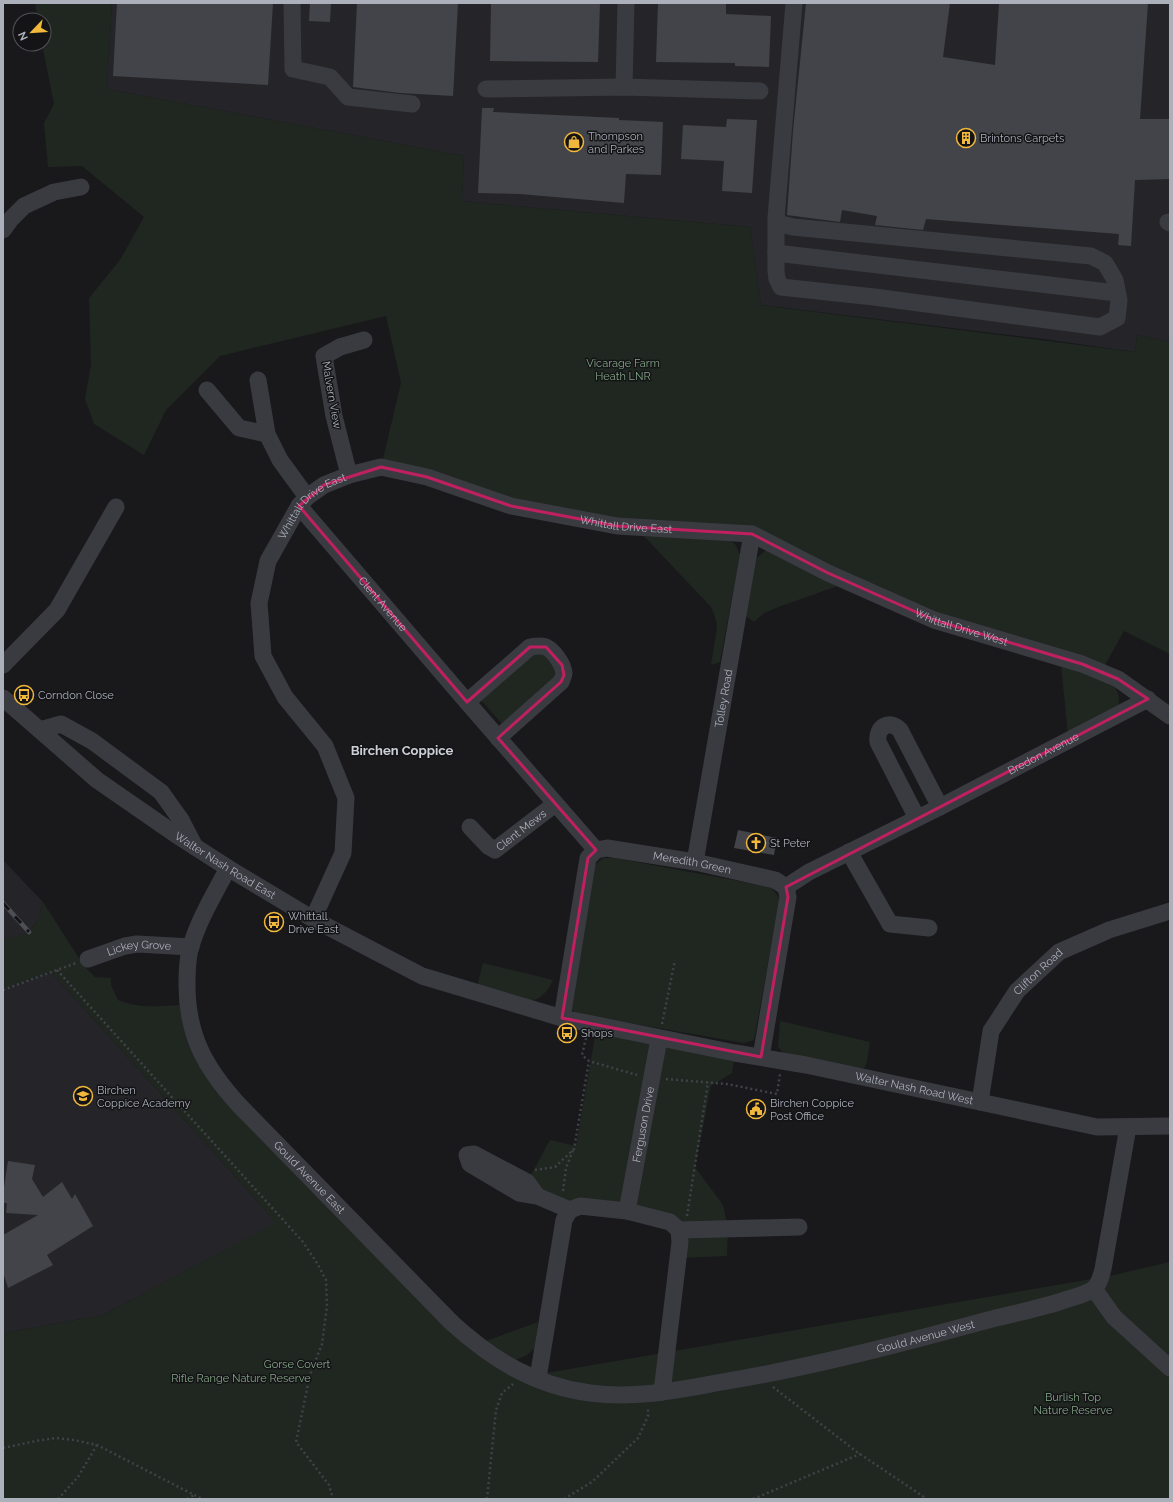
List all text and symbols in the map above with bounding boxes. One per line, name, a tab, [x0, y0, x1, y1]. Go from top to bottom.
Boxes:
north arrow	[12, 12, 52, 52]
text: N	[16, 29, 31, 43]
building icon: Brintons Carpets	[955, 127, 977, 149]
place label: Thompson and Parkes	[588, 130, 644, 156]
shop icon: Thompson and Parkes	[563, 131, 585, 153]
place label: Brintons Carpets	[980, 132, 1064, 145]
park label: Vicarage Farm Heath LNR	[586, 357, 660, 383]
street label: Malvern View	[319, 360, 344, 430]
street label: Whittall Drive East	[276, 471, 348, 542]
street label: Whittall Drive East	[579, 513, 673, 536]
street label: Clent Avenue	[355, 574, 410, 635]
street label: Whittall Drive West	[912, 606, 1010, 649]
street label: Tolley Road	[712, 668, 735, 729]
bus stop icon: Corndon Close	[13, 684, 35, 706]
place label: Corndon Close	[38, 689, 114, 702]
street label: Bredon Avenue	[1006, 730, 1082, 778]
district label: Birchen Coppice	[351, 743, 454, 758]
street label: Clent Mews	[494, 807, 549, 854]
street label: Walter Nash Road East	[172, 830, 278, 902]
church icon: St Peter	[745, 832, 767, 854]
place label: St Peter	[770, 837, 810, 850]
street label: Meredith Green	[652, 849, 732, 877]
place label: Whittall Drive East	[288, 910, 339, 936]
bus stop icon: Whittall Drive East	[263, 911, 285, 933]
street label: Lickey Grove	[105, 938, 172, 959]
street label: Clifton Road	[1011, 946, 1066, 998]
bus stop icon: Shops	[556, 1022, 578, 1044]
place label: Shops	[581, 1027, 613, 1040]
street label: Walter Nash Road West	[854, 1070, 975, 1108]
place label: Birchen Coppice Academy	[97, 1084, 191, 1110]
school or university icon: Birchen Coppice Academy	[72, 1085, 94, 1107]
street label: Ferguson Drive	[630, 1085, 657, 1164]
place label: Birchen Coppice Post Office	[770, 1097, 855, 1123]
public building icon: Birchen Coppice Post Office	[745, 1098, 767, 1120]
street label: Gould Avenue East	[271, 1138, 348, 1217]
street label: Gould Avenue West	[875, 1318, 976, 1356]
park label: Gorse Covert	[264, 1358, 331, 1371]
park label: Rifle Range Nature Reserve	[171, 1372, 311, 1385]
park label: Burlish Top Nature Reserve	[1034, 1391, 1113, 1417]

